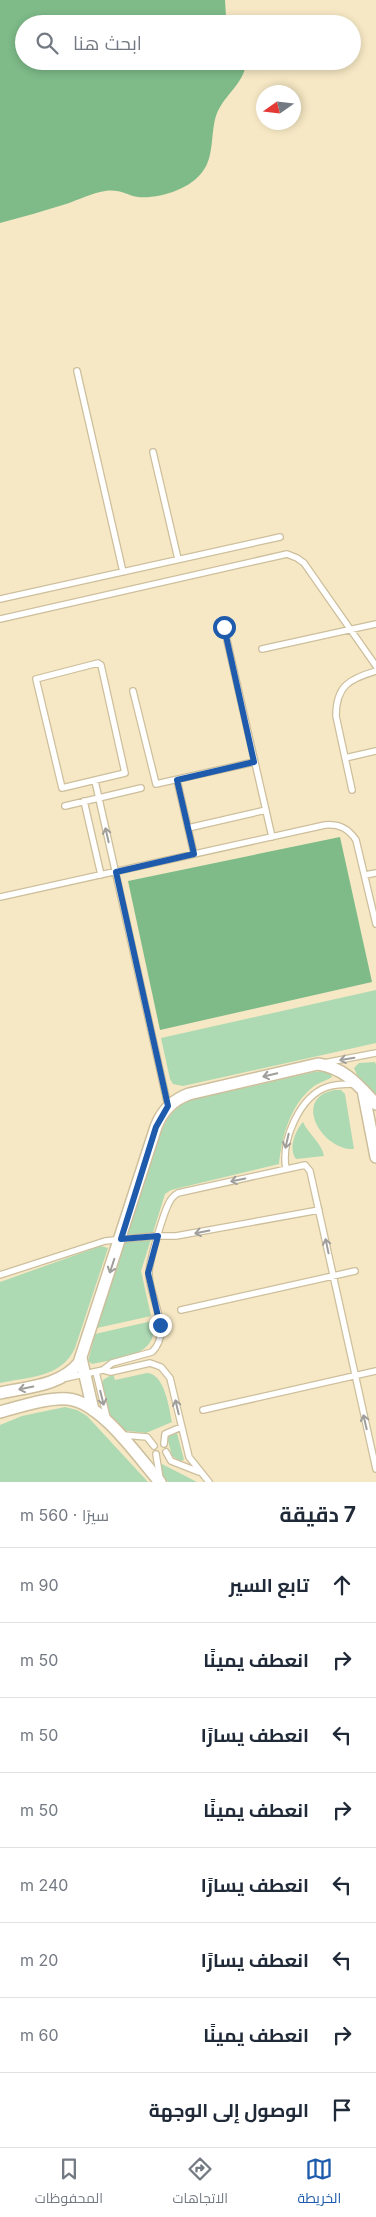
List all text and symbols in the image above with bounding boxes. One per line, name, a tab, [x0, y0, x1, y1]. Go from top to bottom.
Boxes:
search box	[15, 15, 361, 70]
icon: search	[33, 29, 61, 57]
text: ابحث هنا	[73, 32, 142, 55]
north arrow	[256, 85, 301, 130]
route start	[213, 616, 236, 639]
one-way arrow	[102, 827, 111, 843]
one-way arrow	[339, 1054, 355, 1064]
one-way arrow	[263, 1071, 279, 1080]
one-way arrow	[282, 1133, 291, 1149]
one-way arrow	[230, 1175, 246, 1185]
one-way arrow	[195, 1227, 211, 1237]
one-way arrow	[322, 1238, 331, 1254]
one-way arrow	[106, 1258, 116, 1274]
route end	[149, 1314, 172, 1337]
one-way arrow	[18, 1384, 34, 1393]
one-way arrow	[98, 1390, 107, 1406]
one-way arrow	[172, 1399, 181, 1415]
one-way arrow	[360, 1414, 370, 1430]
text: 7 دقيقة	[279, 1502, 356, 1527]
text: سيرًا · 560 m	[20, 1505, 109, 1525]
icon: ahead	[328, 1571, 356, 1599]
text: تابع السير	[229, 1574, 309, 1597]
text: 90 m	[20, 1575, 59, 1595]
icon: right	[328, 1646, 356, 1674]
text: انعطف يمينًا	[203, 1649, 309, 1672]
text: 50 m	[20, 1650, 58, 1670]
icon: left	[328, 1721, 356, 1749]
text: انعطف يسارًا	[201, 1724, 309, 1747]
text: 50 m	[20, 1725, 58, 1745]
icon: right	[328, 1796, 356, 1824]
text: انعطف يمينًا	[203, 1799, 309, 1822]
text: 50 m	[20, 1800, 58, 1820]
icon: left	[328, 1871, 356, 1899]
text: انعطف يسارًا	[201, 1874, 309, 1897]
text: 240 m	[20, 1875, 68, 1895]
icon: left	[328, 1946, 356, 1974]
text: انعطف يسارًا	[201, 1949, 309, 1972]
text: 20 m	[20, 1950, 58, 1970]
icon: right	[328, 2021, 356, 2049]
text: انعطف يمينًا	[203, 2024, 309, 2047]
text: 60 m	[20, 2025, 59, 2045]
icon: arrive	[328, 2096, 356, 2124]
text: الوصول إلى الوجهة	[149, 2099, 309, 2122]
tab: المحفوظات	[35, 2155, 103, 2211]
tab: الاتجاهات	[173, 2155, 228, 2211]
tab: الخريطة	[298, 2155, 341, 2211]

